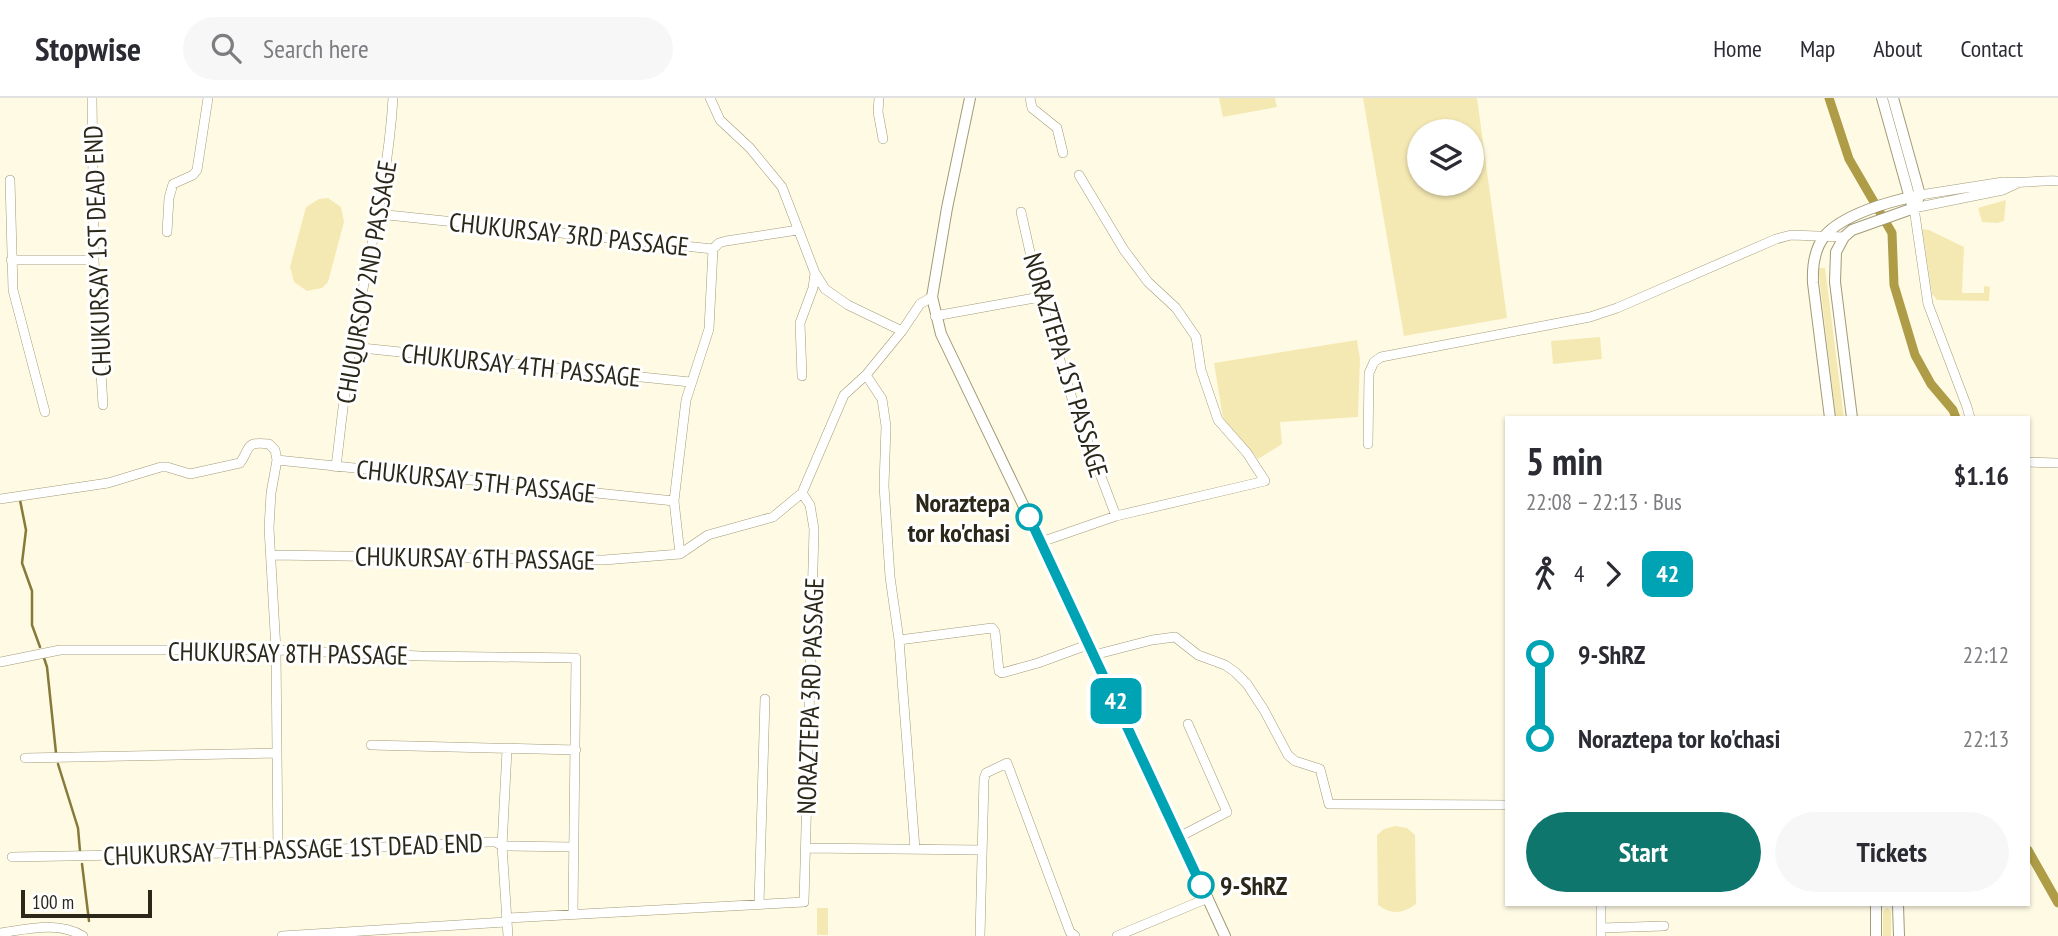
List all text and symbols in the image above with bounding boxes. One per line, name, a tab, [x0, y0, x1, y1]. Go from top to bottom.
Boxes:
search box	[183, 17, 673, 80]
text: Stopwise	[35, 27, 141, 70]
icon: search	[207, 29, 245, 67]
text: Search here	[263, 32, 369, 65]
text: Home	[1713, 33, 1762, 64]
text: Map	[1800, 33, 1835, 64]
text: About	[1873, 33, 1922, 64]
text: Contact	[1960, 33, 2023, 64]
map controls	[1407, 119, 1484, 196]
button: layers	[1407, 119, 1484, 196]
street label: CHUKURSAY 1ST DEAD END	[76, 125, 118, 377]
street label: CHUQURSOY 2ND PASSAGE	[328, 158, 404, 406]
street label: CHUKURSAY 3RD PASSAGE	[447, 205, 691, 263]
street label: NORAZTEPA 1ST PASSAGE	[1016, 249, 1116, 481]
street label: CHUKURSAY 4TH PASSAGE	[400, 336, 642, 394]
text: 5 min	[1526, 436, 1603, 485]
street label: CHUKURSAY 5TH PASSAGE	[355, 452, 597, 510]
text: $1.16	[1954, 459, 2009, 492]
place label: Noraztepa tor ko'chasi	[908, 486, 1010, 549]
text: 22:08 – 22:13 · Bus	[1526, 487, 1682, 516]
marker: Noraztepa tor ko'chasi	[1016, 504, 1042, 530]
street label: CHUKURSAY 6TH PASSAGE	[355, 539, 595, 577]
icon: walk	[1526, 555, 1564, 593]
icon: forward	[1594, 555, 1632, 593]
text: 42	[1656, 558, 1679, 589]
text: 4	[1574, 559, 1584, 588]
street label: NORAZTEPA 3RD PASSAGE	[789, 577, 831, 815]
street label: CHUKURSAY 8TH PASSAGE	[168, 634, 408, 672]
text: 9-ShRZ	[1578, 638, 1645, 671]
text: 22:12	[1963, 640, 2009, 669]
line badge: 42	[1084, 678, 1148, 724]
text: 42	[1105, 685, 1127, 716]
text: Noraztepa tor ko'chasi	[1578, 722, 1780, 755]
text: 22:13	[1963, 724, 2009, 753]
button: Start	[1526, 812, 1761, 892]
button: Tickets	[1775, 812, 2009, 892]
street label: CHUKURSAY 7TH PASSAGE 1ST DEAD END	[103, 826, 483, 872]
place label: 9-ShRZ	[1220, 869, 1288, 902]
marker: 9-ShRZ	[1188, 872, 1214, 898]
scale bar	[21, 887, 152, 919]
text: 100 m	[32, 890, 74, 914]

